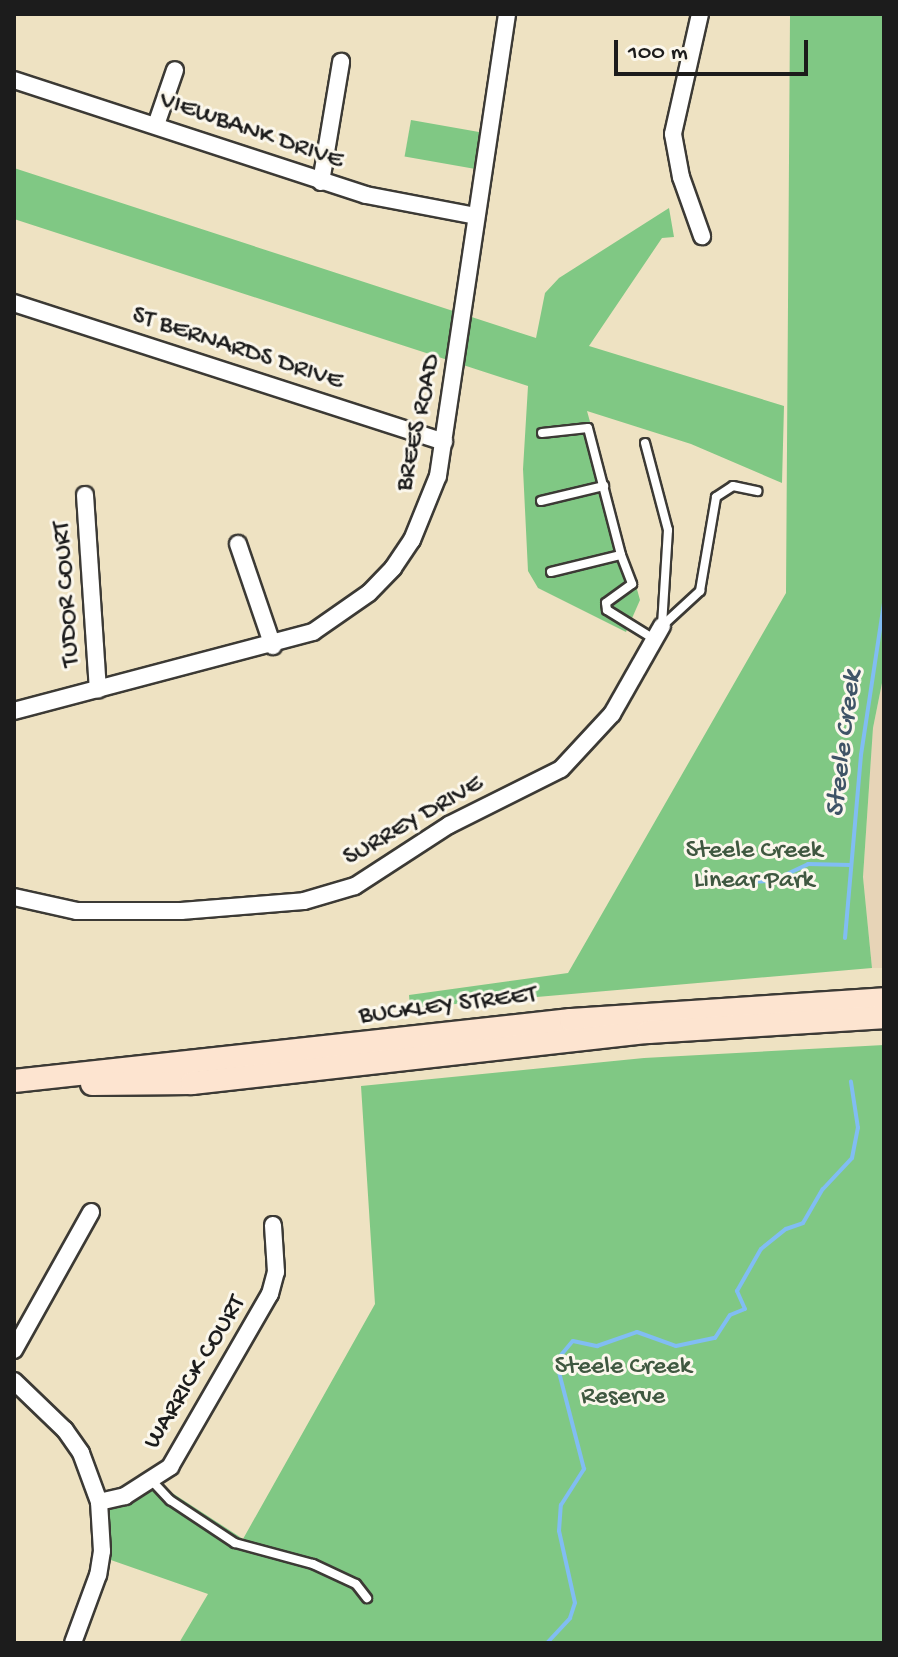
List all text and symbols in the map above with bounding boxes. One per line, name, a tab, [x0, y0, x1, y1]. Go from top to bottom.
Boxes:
scale bar	[618, 24, 812, 74]
text: 100 m	[628, 39, 688, 68]
street label: VIEWBANK DRIVE	[155, 86, 347, 178]
street label: ST BERNARDS DRIVE	[128, 301, 346, 399]
street label: BREES ROAD	[390, 352, 450, 494]
street label: TUDOR COURT	[47, 520, 89, 668]
water label: Steele Creek	[819, 669, 871, 819]
street label: SURREY DRIVE	[339, 769, 489, 875]
park label: Steele Creek Linear Park	[686, 836, 822, 898]
street label: BUCKLEY STREET	[357, 981, 539, 1033]
street label: WARRICK COURT	[138, 1290, 254, 1456]
park label: Steele Creek Reserve	[555, 1352, 691, 1414]

